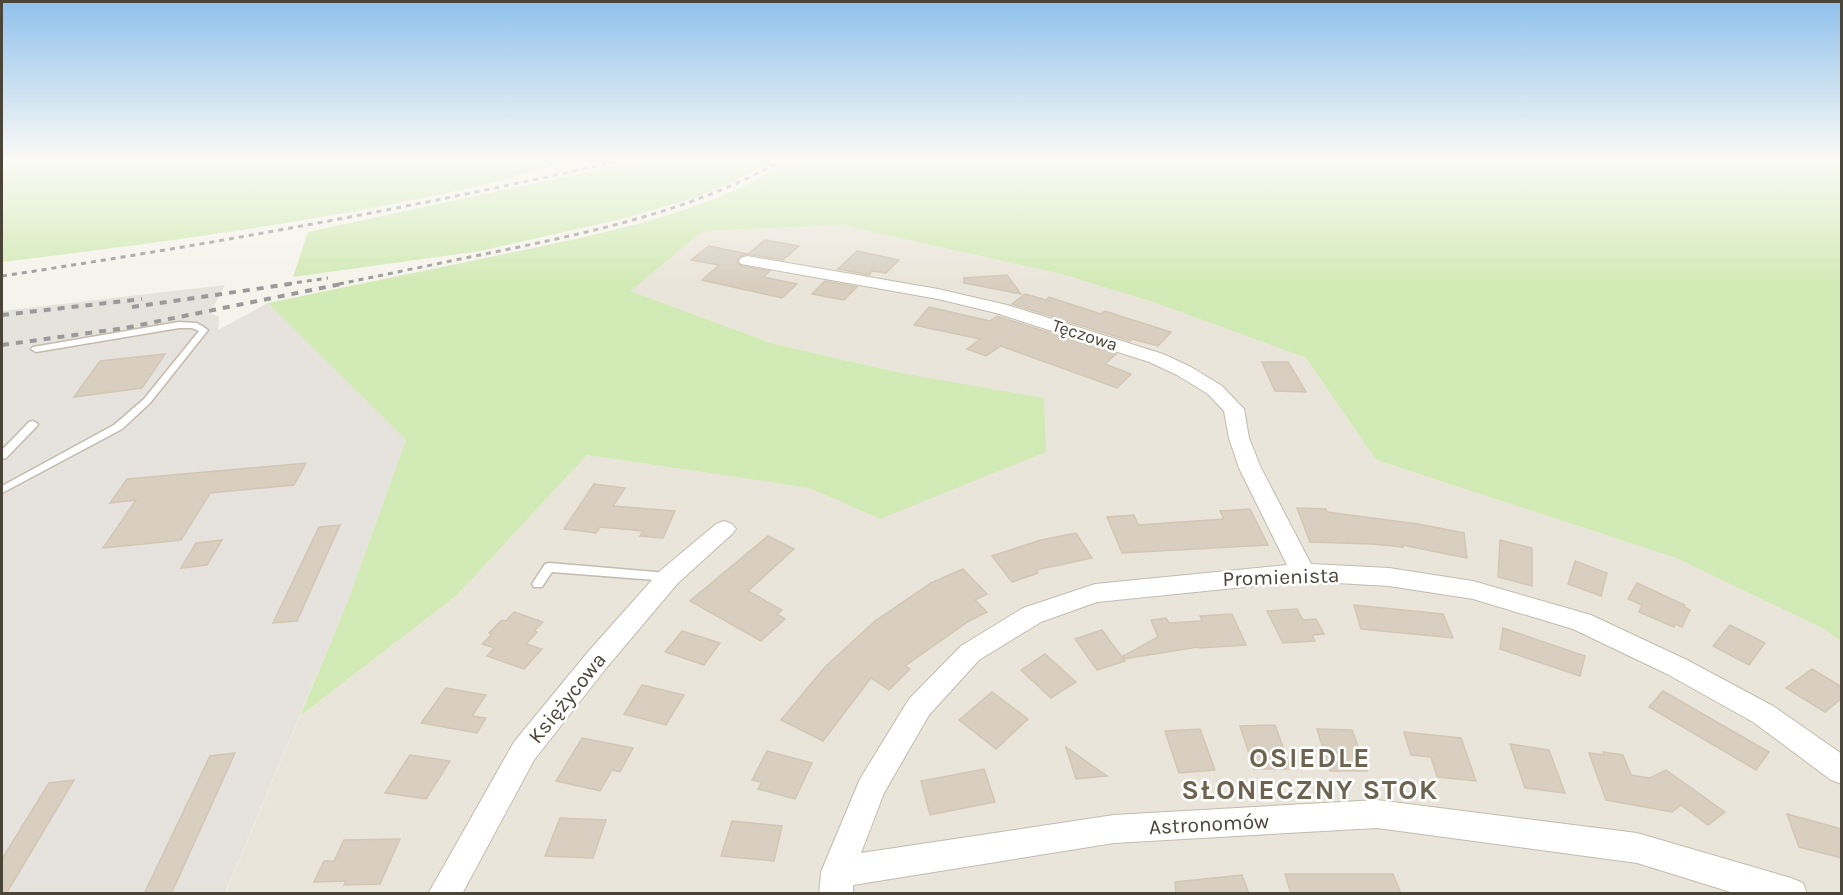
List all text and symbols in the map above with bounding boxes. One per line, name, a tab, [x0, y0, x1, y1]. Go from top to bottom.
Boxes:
street label: Tęczowa	[1049, 314, 1121, 356]
street label: Promienista	[1222, 563, 1340, 591]
street label: Księżycowa	[523, 648, 611, 748]
district label: OSIEDLE SŁONECZNY STOK	[1181, 741, 1439, 806]
street label: Astronomów	[1148, 809, 1270, 839]

